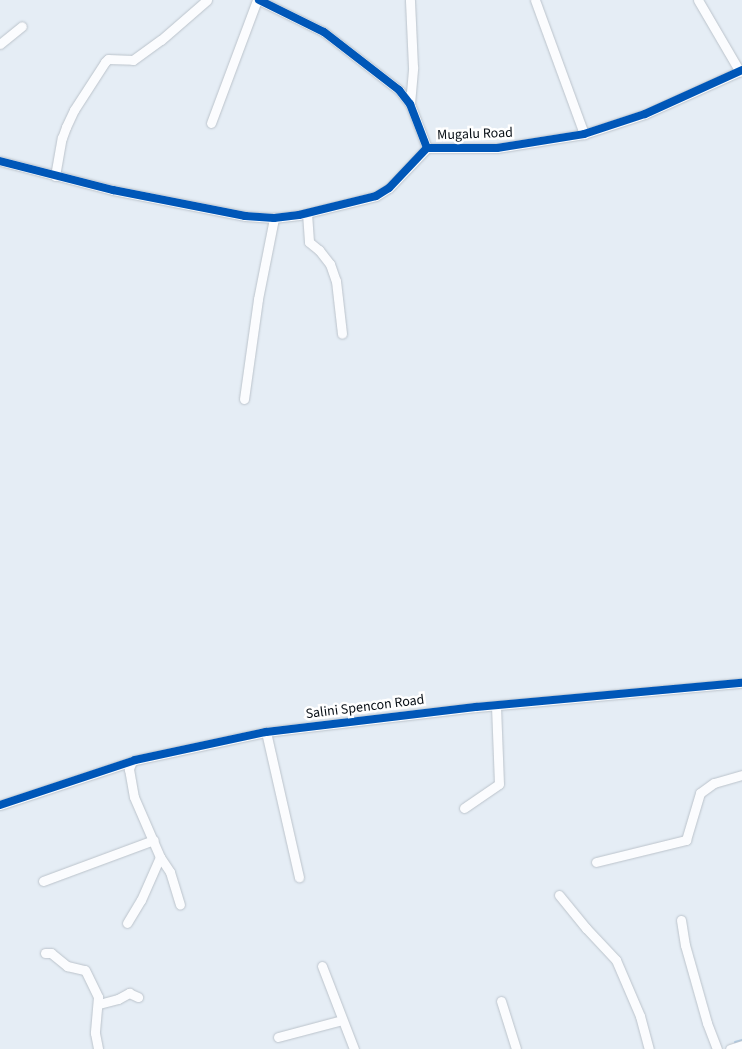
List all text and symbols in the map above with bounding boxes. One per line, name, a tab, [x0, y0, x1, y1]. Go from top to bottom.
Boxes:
street label: Mugalu Road	[437, 124, 513, 144]
street label: Salini Spencon Road	[305, 691, 425, 723]

